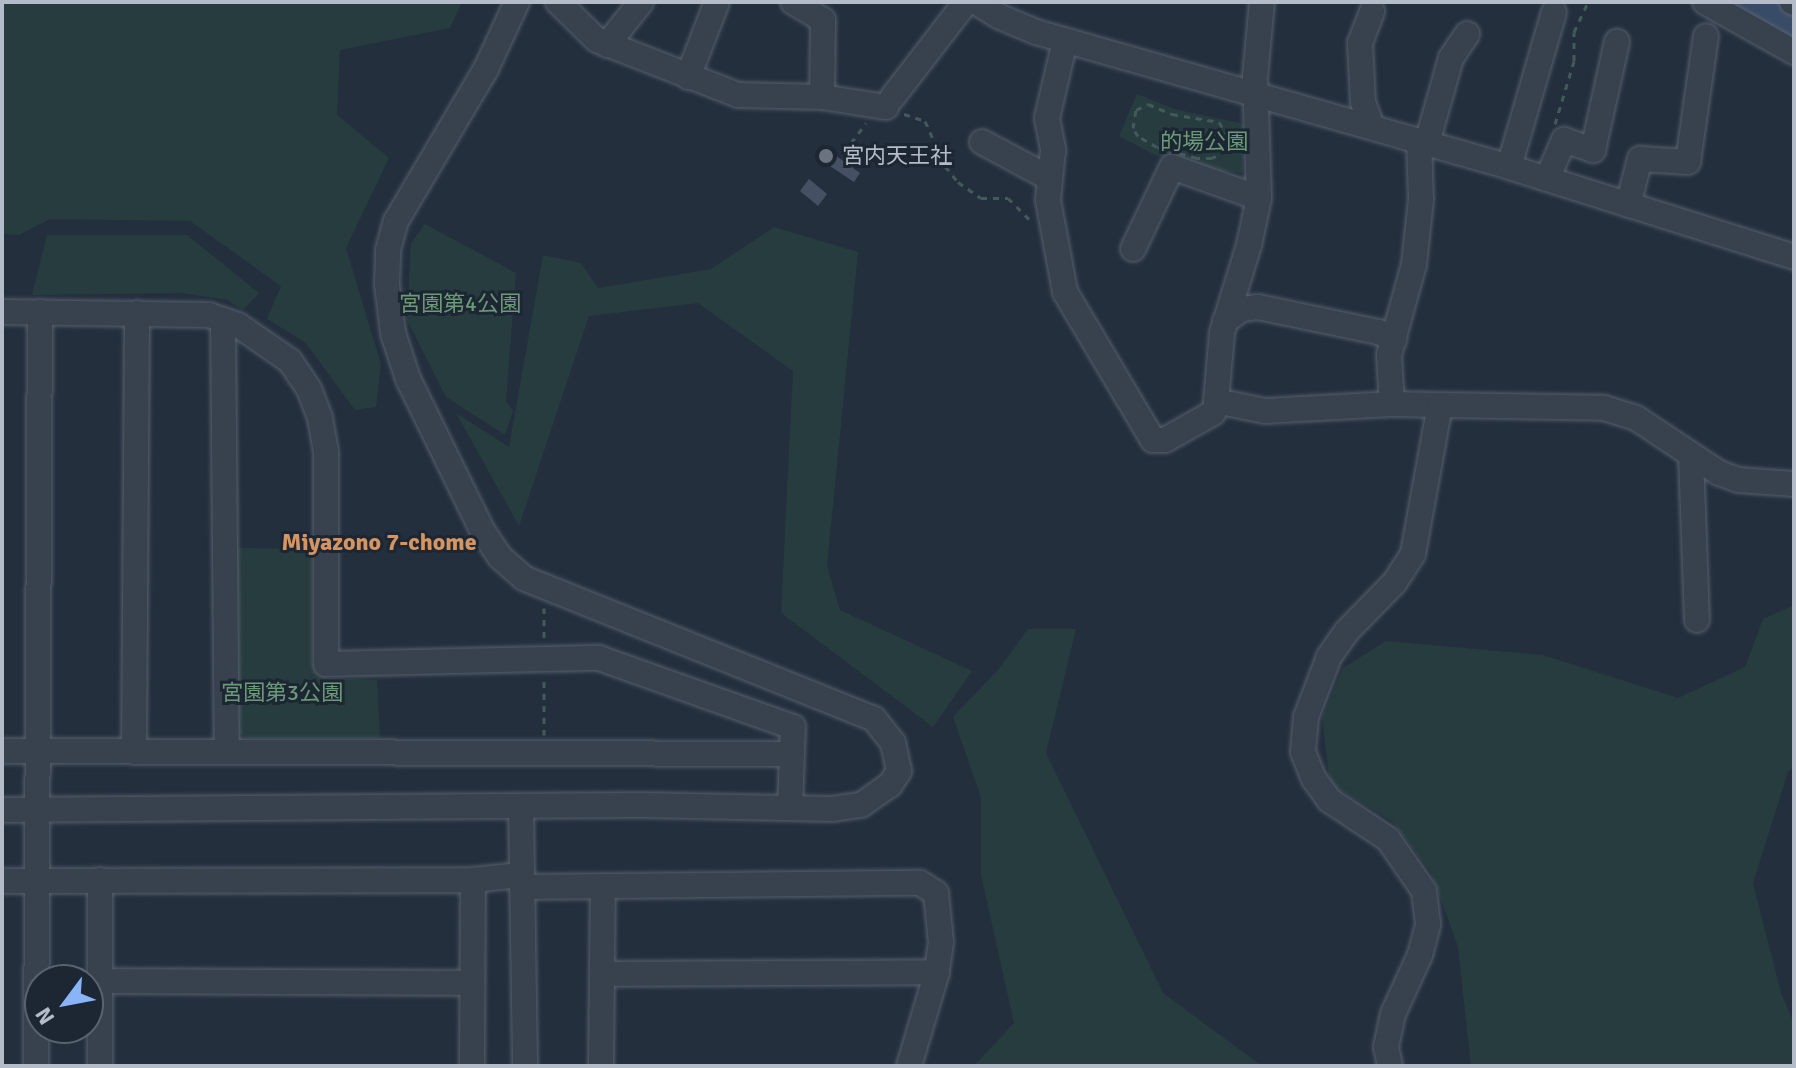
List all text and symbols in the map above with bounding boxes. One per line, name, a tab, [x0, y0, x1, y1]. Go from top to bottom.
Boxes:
park label: 的場公園	[1160, 129, 1248, 155]
place label: 宮内天王社	[842, 143, 952, 169]
marker: 宮内天王社	[817, 147, 835, 165]
park label: 宮園第4公園	[399, 291, 521, 317]
district label: Miyazono 7-chome	[281, 529, 477, 557]
park label: 宮園第3公園	[221, 680, 343, 706]
north arrow	[24, 964, 104, 1044]
text: N	[29, 1002, 60, 1030]

